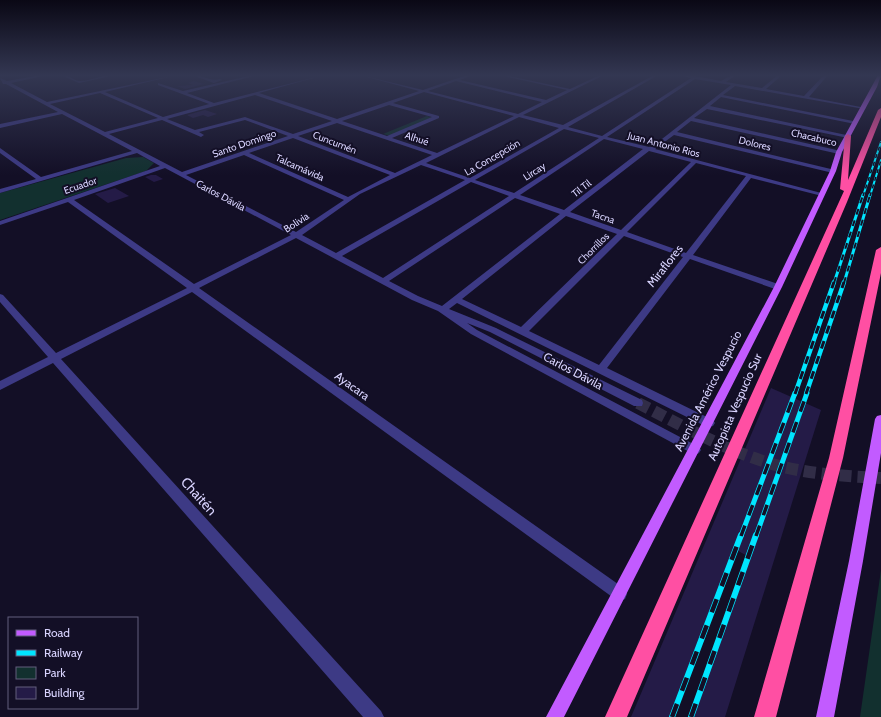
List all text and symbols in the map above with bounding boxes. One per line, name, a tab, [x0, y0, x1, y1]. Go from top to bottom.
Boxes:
street label: Santo Domingo	[210, 126, 278, 161]
street label: Chacabuco	[790, 126, 838, 149]
street label: Cuncumén	[311, 128, 359, 157]
street label: Juan Antonio Ríos	[625, 128, 701, 160]
street label: Alhué	[403, 129, 430, 148]
street label: Dolores	[737, 133, 772, 154]
street label: La Concepción	[462, 136, 523, 179]
street label: Talcamávida	[273, 151, 326, 184]
street label: Lircay	[521, 159, 548, 184]
street label: Ecuador	[62, 173, 99, 197]
street label: Til Til	[569, 176, 594, 200]
street label: Carlos Dávila	[194, 177, 248, 214]
street label: Tacna	[589, 206, 617, 227]
street label: Bolivia	[281, 209, 312, 235]
street label: Chorrillos	[575, 230, 612, 267]
street label: Miraflores	[643, 241, 686, 290]
street label: Avenida Américo Vespucio	[671, 327, 745, 454]
street label: Carlos Dávila	[541, 349, 606, 393]
street label: Autopista Vespucio Sur	[704, 351, 765, 463]
street label: Ayacara	[332, 368, 373, 403]
street label: Chaitén	[177, 473, 221, 519]
legend	[8, 617, 138, 709]
text: Road	[44, 625, 70, 640]
text: Railway	[44, 645, 82, 660]
text: Park	[44, 665, 66, 680]
text: Building	[44, 685, 86, 700]

